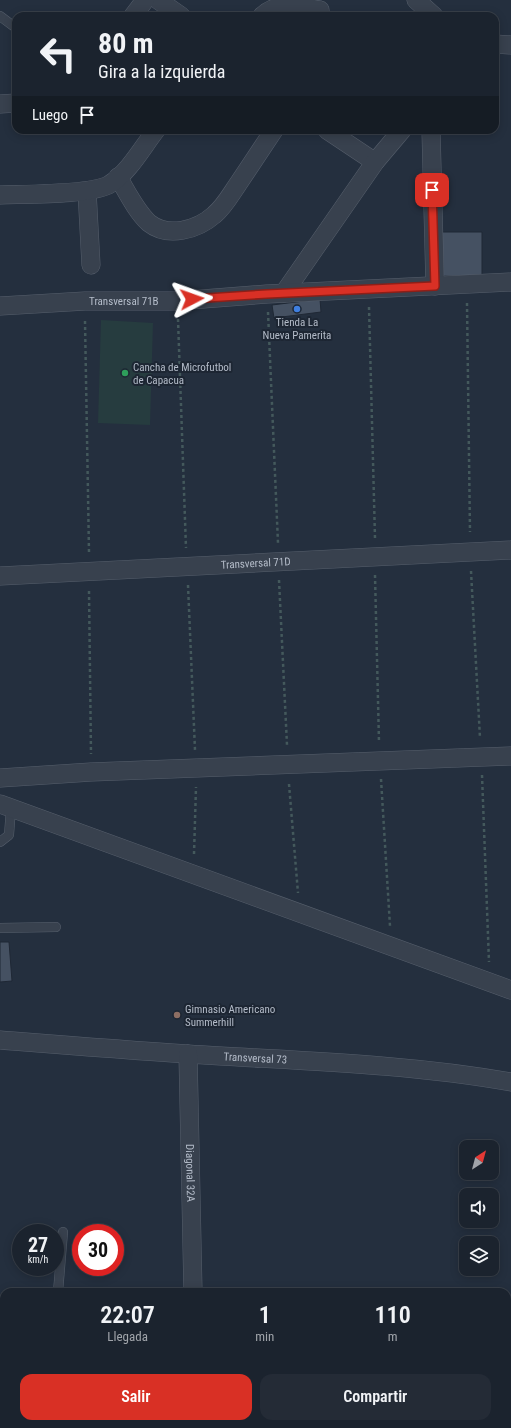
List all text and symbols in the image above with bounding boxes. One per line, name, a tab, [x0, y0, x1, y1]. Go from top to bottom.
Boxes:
text: 80 m	[98, 27, 154, 60]
icon: left	[32, 28, 84, 80]
text: Gira a la izquierda	[98, 61, 225, 82]
icon: arrive	[76, 104, 98, 126]
text: Luego	[32, 106, 68, 124]
pin	[415, 173, 449, 207]
icon: arrive	[421, 179, 443, 201]
position arrow	[171, 278, 213, 320]
street label: Transversal 71B	[89, 295, 159, 308]
marker: Tienda La Nueva Pamerita	[292, 304, 302, 314]
place label: Tienda La Nueva Pamerita	[263, 316, 331, 342]
place label: Cancha de Microfutbol de Capacua	[133, 361, 231, 387]
marker: Cancha de Microfutbol de Capacua	[120, 368, 130, 378]
street label: Transversal 71D	[220, 555, 291, 571]
place label: Gimnasio Americano Summerhill	[185, 1003, 276, 1029]
marker: Gimnasio Americano Summerhill	[172, 1010, 182, 1020]
street label: Transversal 73	[223, 1050, 287, 1066]
north arrow	[459, 1140, 499, 1180]
map controls	[459, 1140, 499, 1276]
street label: Diagonal 32A	[183, 1144, 198, 1203]
button: sound	[459, 1188, 499, 1228]
speed limit sign: 30	[72, 1224, 124, 1276]
text: 27	[28, 1233, 48, 1257]
button: layers	[459, 1236, 499, 1276]
text: km/h	[28, 1254, 48, 1265]
text: 22:07	[100, 1301, 155, 1329]
text: 1	[259, 1301, 271, 1329]
text: 110	[375, 1301, 411, 1329]
text: Llegada	[107, 1329, 148, 1344]
text: min	[255, 1329, 274, 1344]
text: m	[388, 1329, 398, 1344]
button: Salir	[20, 1374, 252, 1420]
button: Compartir	[260, 1374, 491, 1420]

